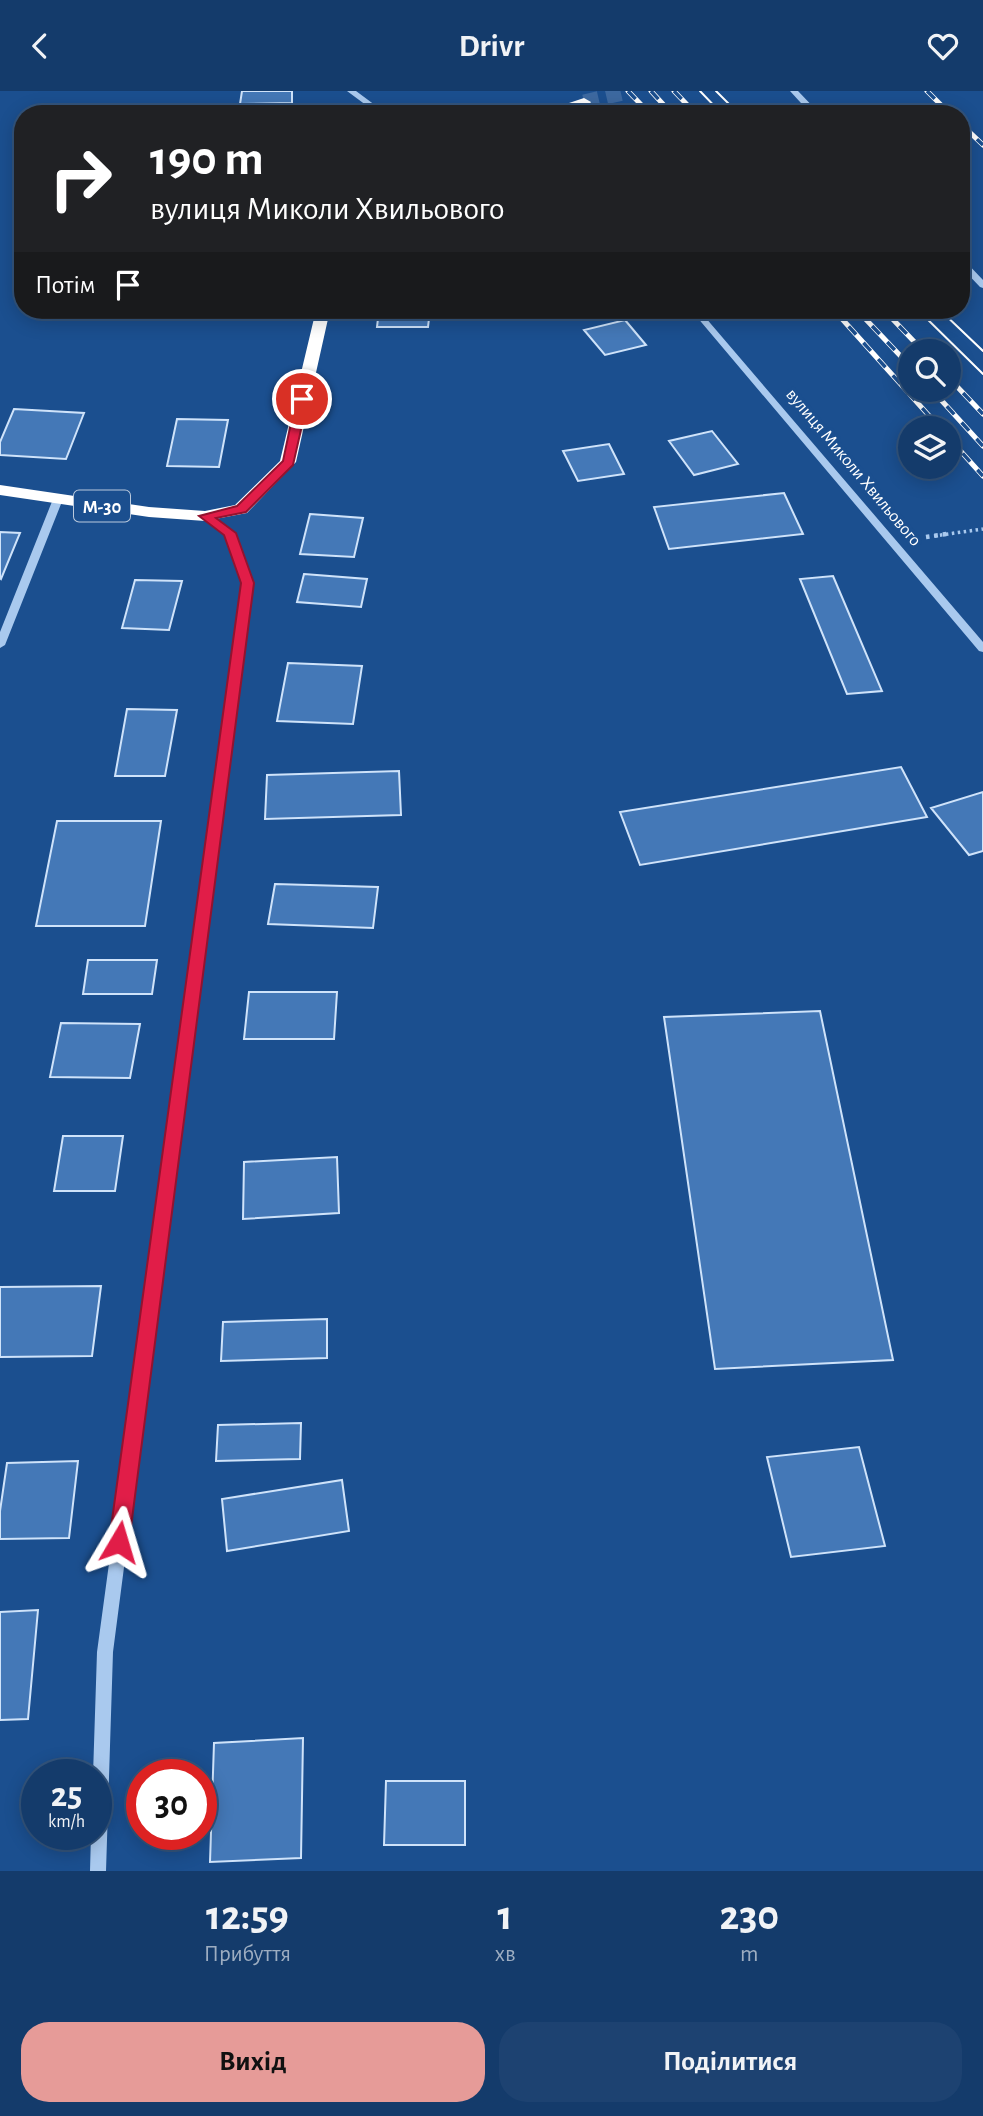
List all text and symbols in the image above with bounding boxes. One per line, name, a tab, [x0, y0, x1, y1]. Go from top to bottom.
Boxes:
icon: back	[21, 27, 59, 65]
icon: heart	[924, 27, 962, 65]
text: Drivr	[459, 30, 524, 62]
icon: right	[35, 133, 126, 224]
text: 190 m	[150, 135, 264, 184]
text: вулиця Миколи Хвильового	[150, 193, 505, 225]
icon: arrive	[109, 266, 147, 304]
text: Потім	[35, 272, 95, 298]
map controls	[898, 339, 961, 479]
button: search	[898, 339, 961, 402]
pin	[272, 369, 332, 429]
icon: arrive	[283, 380, 321, 418]
street label: вулиця Миколи Хвильового	[782, 385, 924, 550]
button: layers	[898, 416, 961, 479]
road number: М-30	[74, 491, 130, 521]
position arrow	[82, 1505, 156, 1579]
speed limit sign: 30	[126, 1759, 217, 1850]
text: 25	[51, 1778, 82, 1813]
text: km/h	[48, 1813, 85, 1831]
text: 12:59	[206, 1895, 289, 1937]
text: 1	[498, 1895, 513, 1937]
text: 230	[719, 1895, 779, 1937]
text: Прибуття	[204, 1943, 291, 1966]
text: хв	[495, 1943, 516, 1966]
text: m	[740, 1943, 758, 1966]
button: Вихід	[21, 2022, 485, 2102]
button: Поділитися	[499, 2022, 962, 2102]

